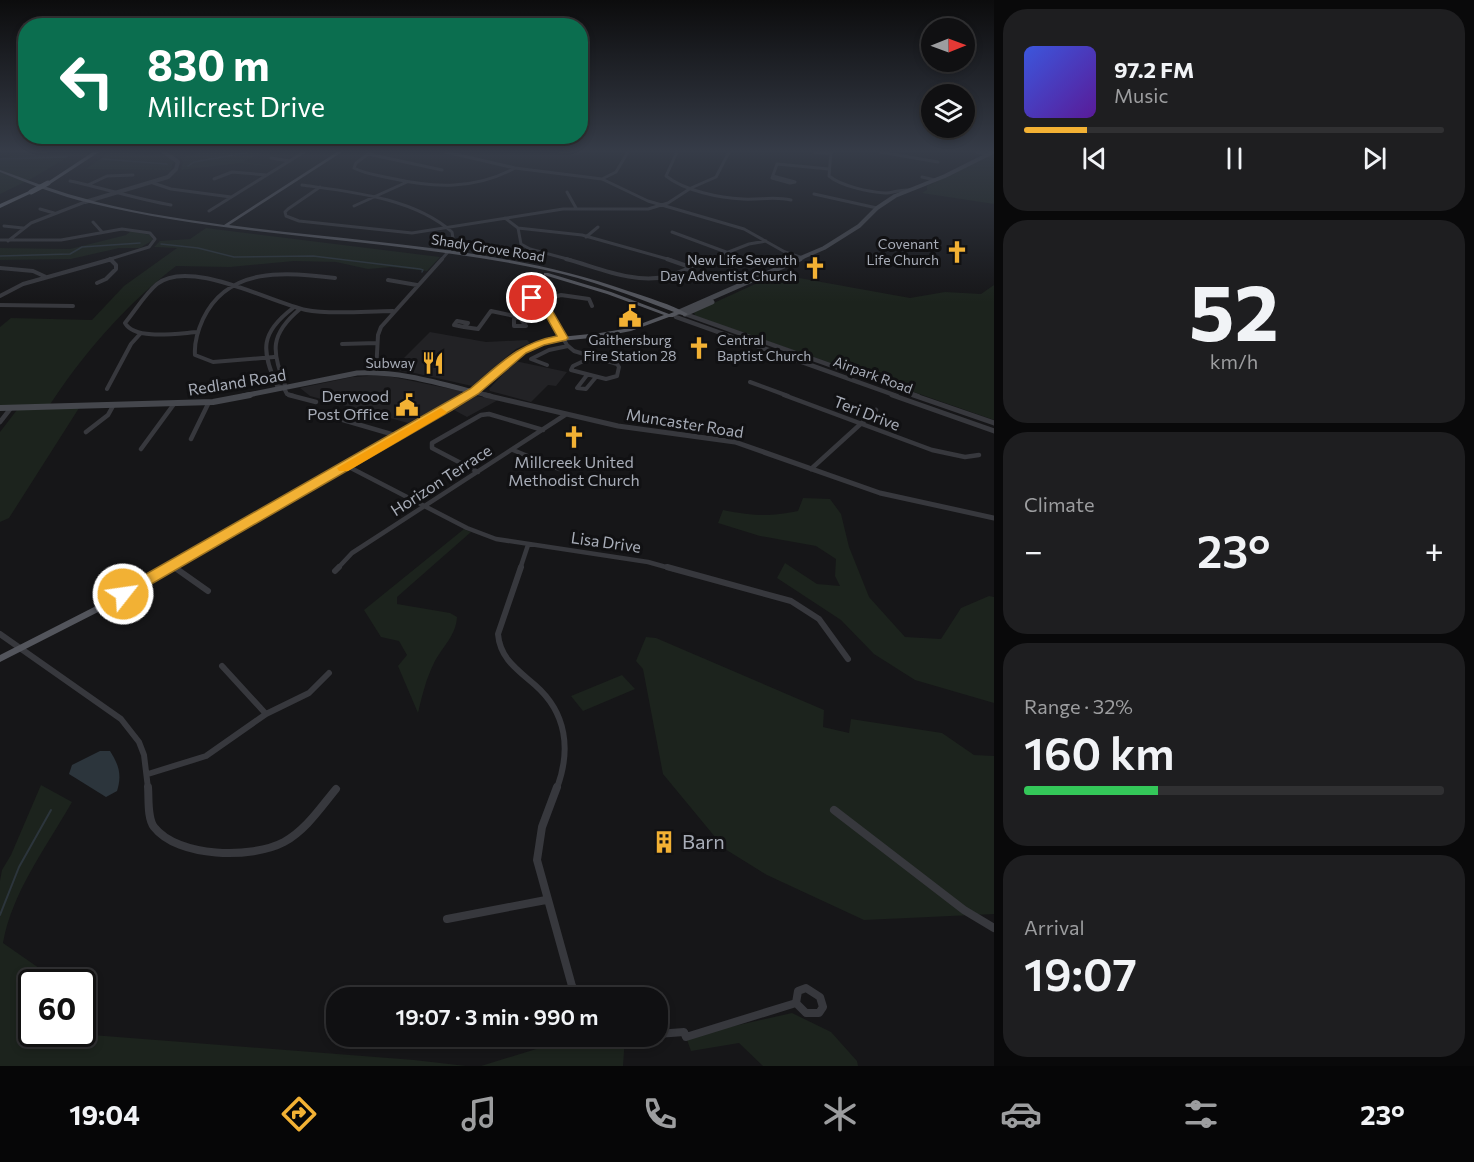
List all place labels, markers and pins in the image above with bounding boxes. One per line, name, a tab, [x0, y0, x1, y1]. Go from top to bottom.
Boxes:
place label: Covenant Life Church	[866, 235, 939, 268]
church icon: Covenant Life Church	[944, 239, 970, 265]
place label: New Life Seventh Day Adventist Church	[660, 251, 797, 284]
church icon: New Life Seventh Day Adventist Church	[802, 255, 828, 281]
pin	[506, 272, 557, 323]
public building icon: Gaithersburg Fire Station 28	[617, 303, 643, 329]
place label: Gaithersburg Fire Station 28	[584, 331, 676, 364]
place label: Central Baptist Church	[717, 331, 811, 364]
church icon: Central Baptist Church	[686, 335, 712, 361]
restaurant icon: Subway	[420, 350, 446, 376]
place label: Subway	[365, 354, 415, 371]
place label: Derwood Post Office	[307, 386, 389, 423]
public building icon: Derwood Post Office	[394, 392, 420, 418]
church icon: Millcreek United Methodist Church	[561, 424, 587, 450]
place label: Millcreek United Methodist Church	[508, 452, 640, 489]
building icon: Barn	[651, 829, 677, 855]
place label: Barn	[682, 829, 725, 853]

